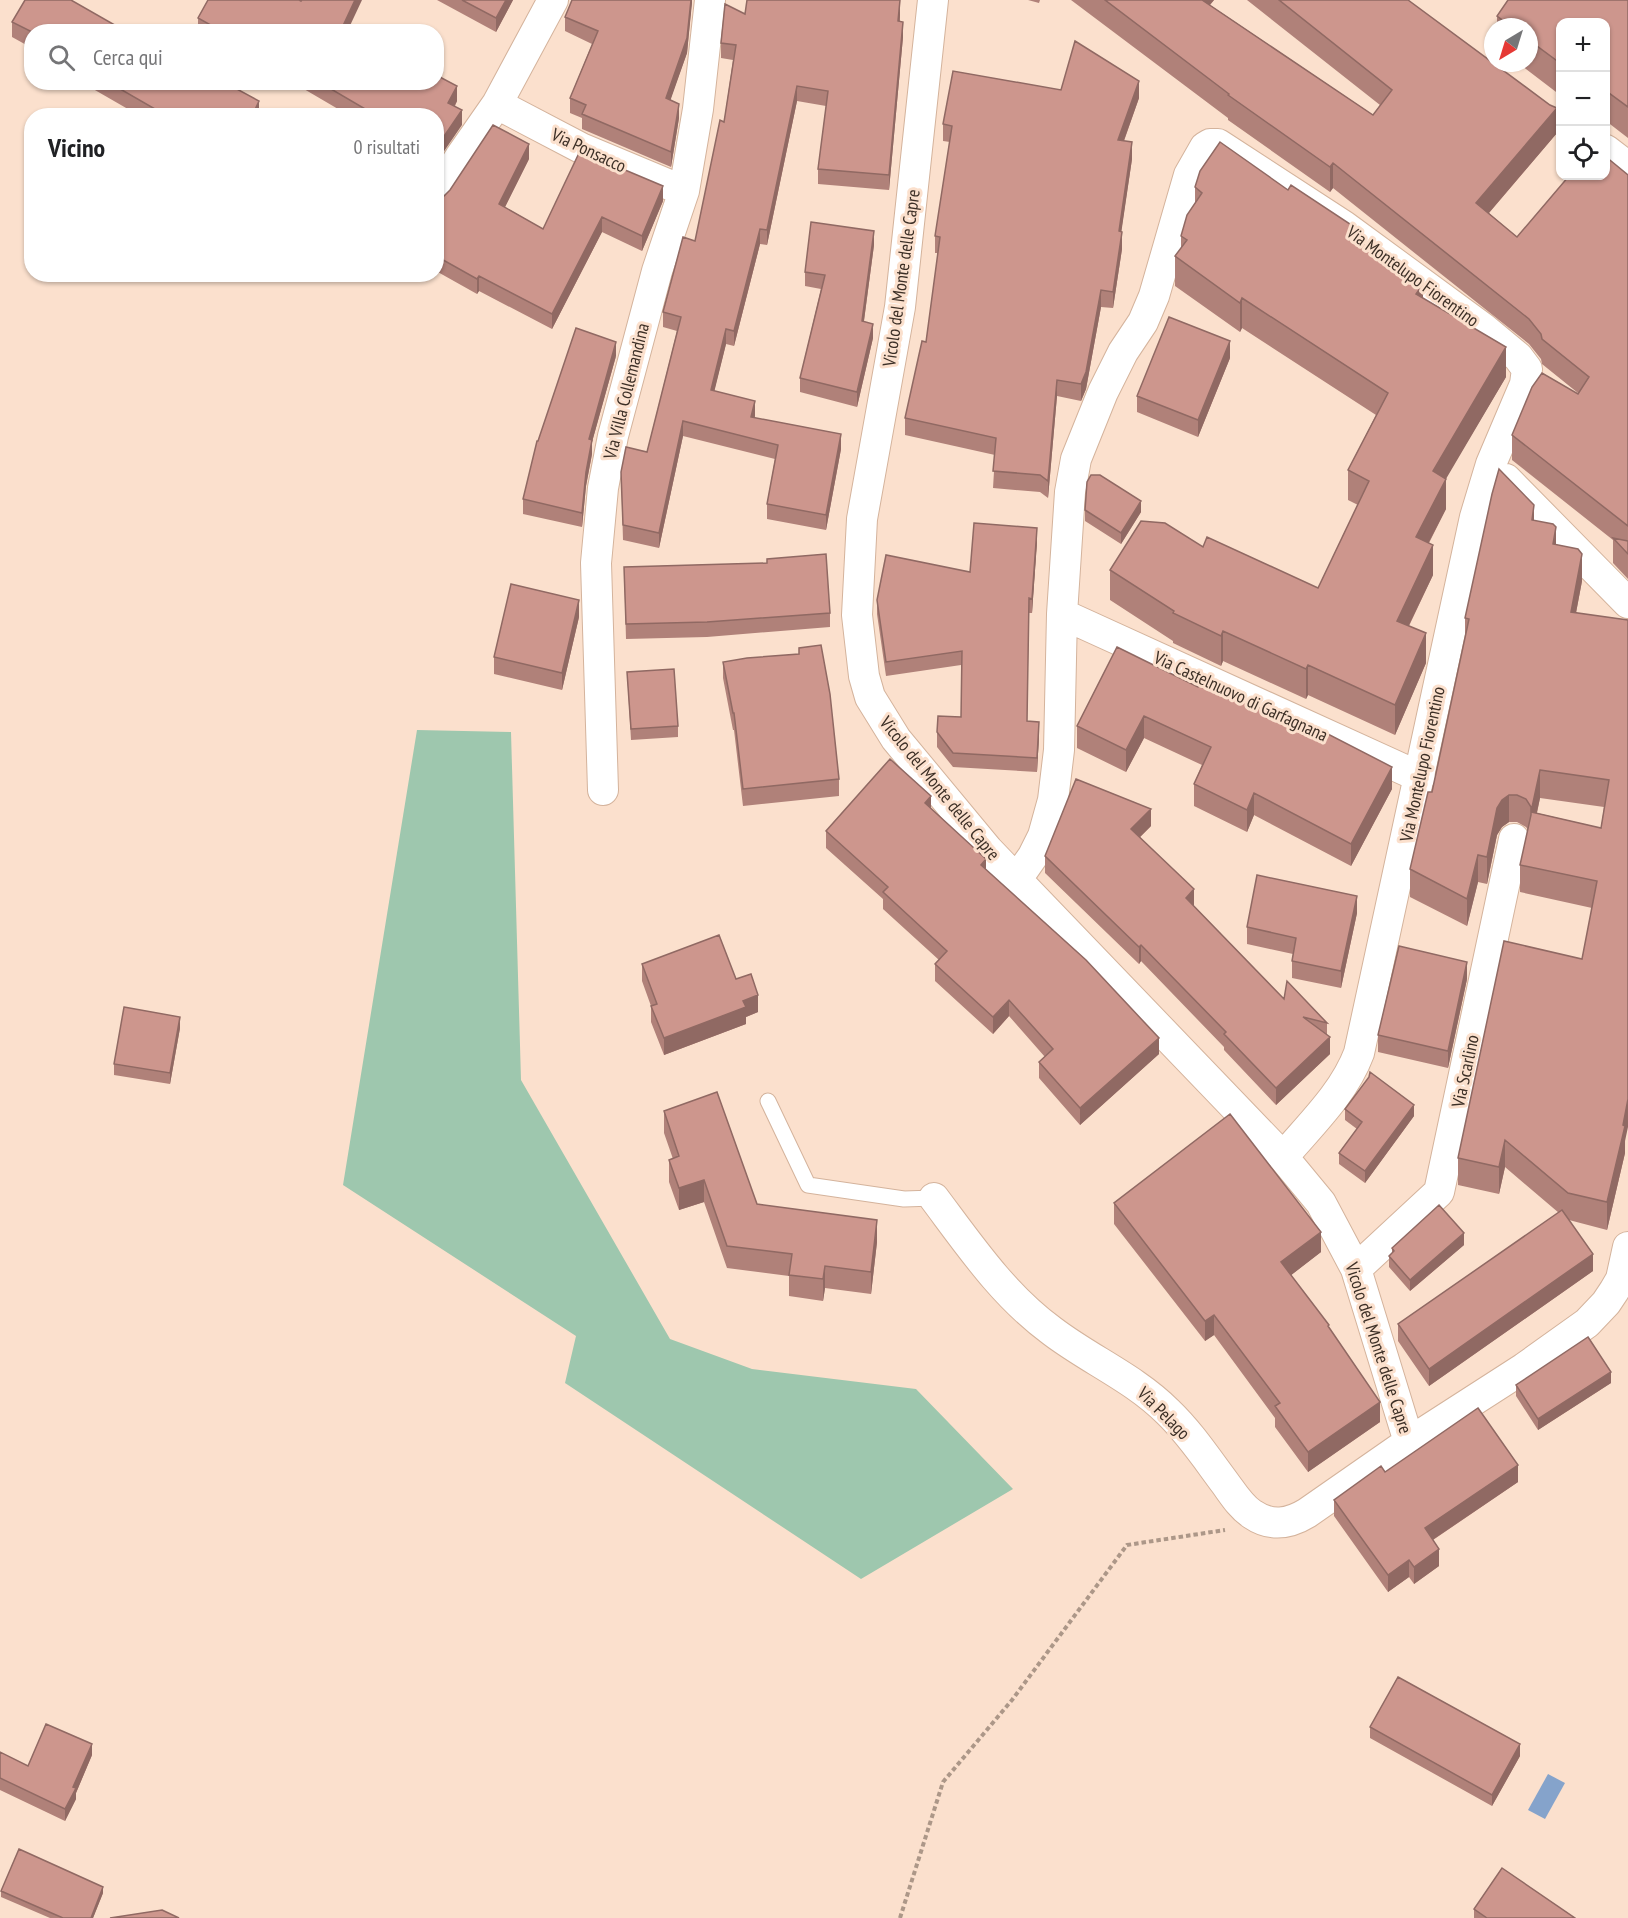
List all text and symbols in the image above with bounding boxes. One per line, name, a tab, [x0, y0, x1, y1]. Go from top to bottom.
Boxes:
north arrow	[1484, 18, 1538, 72]
map controls	[1556, 18, 1610, 180]
button: +	[1556, 18, 1610, 72]
search box	[24, 24, 444, 90]
icon: search	[45, 41, 78, 74]
text: Cerca qui	[93, 43, 163, 71]
button: −	[1556, 72, 1610, 126]
street label: Via Ponsacco	[547, 122, 630, 177]
button: locate	[1556, 126, 1610, 180]
text: Vicino	[48, 131, 105, 164]
text: 0 risultati	[354, 134, 420, 160]
street label: Vicolo del Monte delle Capre	[877, 188, 925, 369]
street label: Via Montelupo Fiorentino	[1342, 220, 1484, 332]
street label: Via Villa Collemandina	[598, 321, 654, 462]
street label: Via Castelnuovo di Garfagnana	[1150, 645, 1332, 746]
street label: Via Montelupo Fiorentino	[1394, 684, 1450, 845]
street label: Vicolo del Monte delle Capre	[874, 711, 1005, 865]
street label: Via Scarlino	[1446, 1033, 1484, 1110]
street label: Vicolo del Monte delle Capre	[1340, 1259, 1418, 1436]
street label: Via Pelago	[1132, 1381, 1195, 1444]

